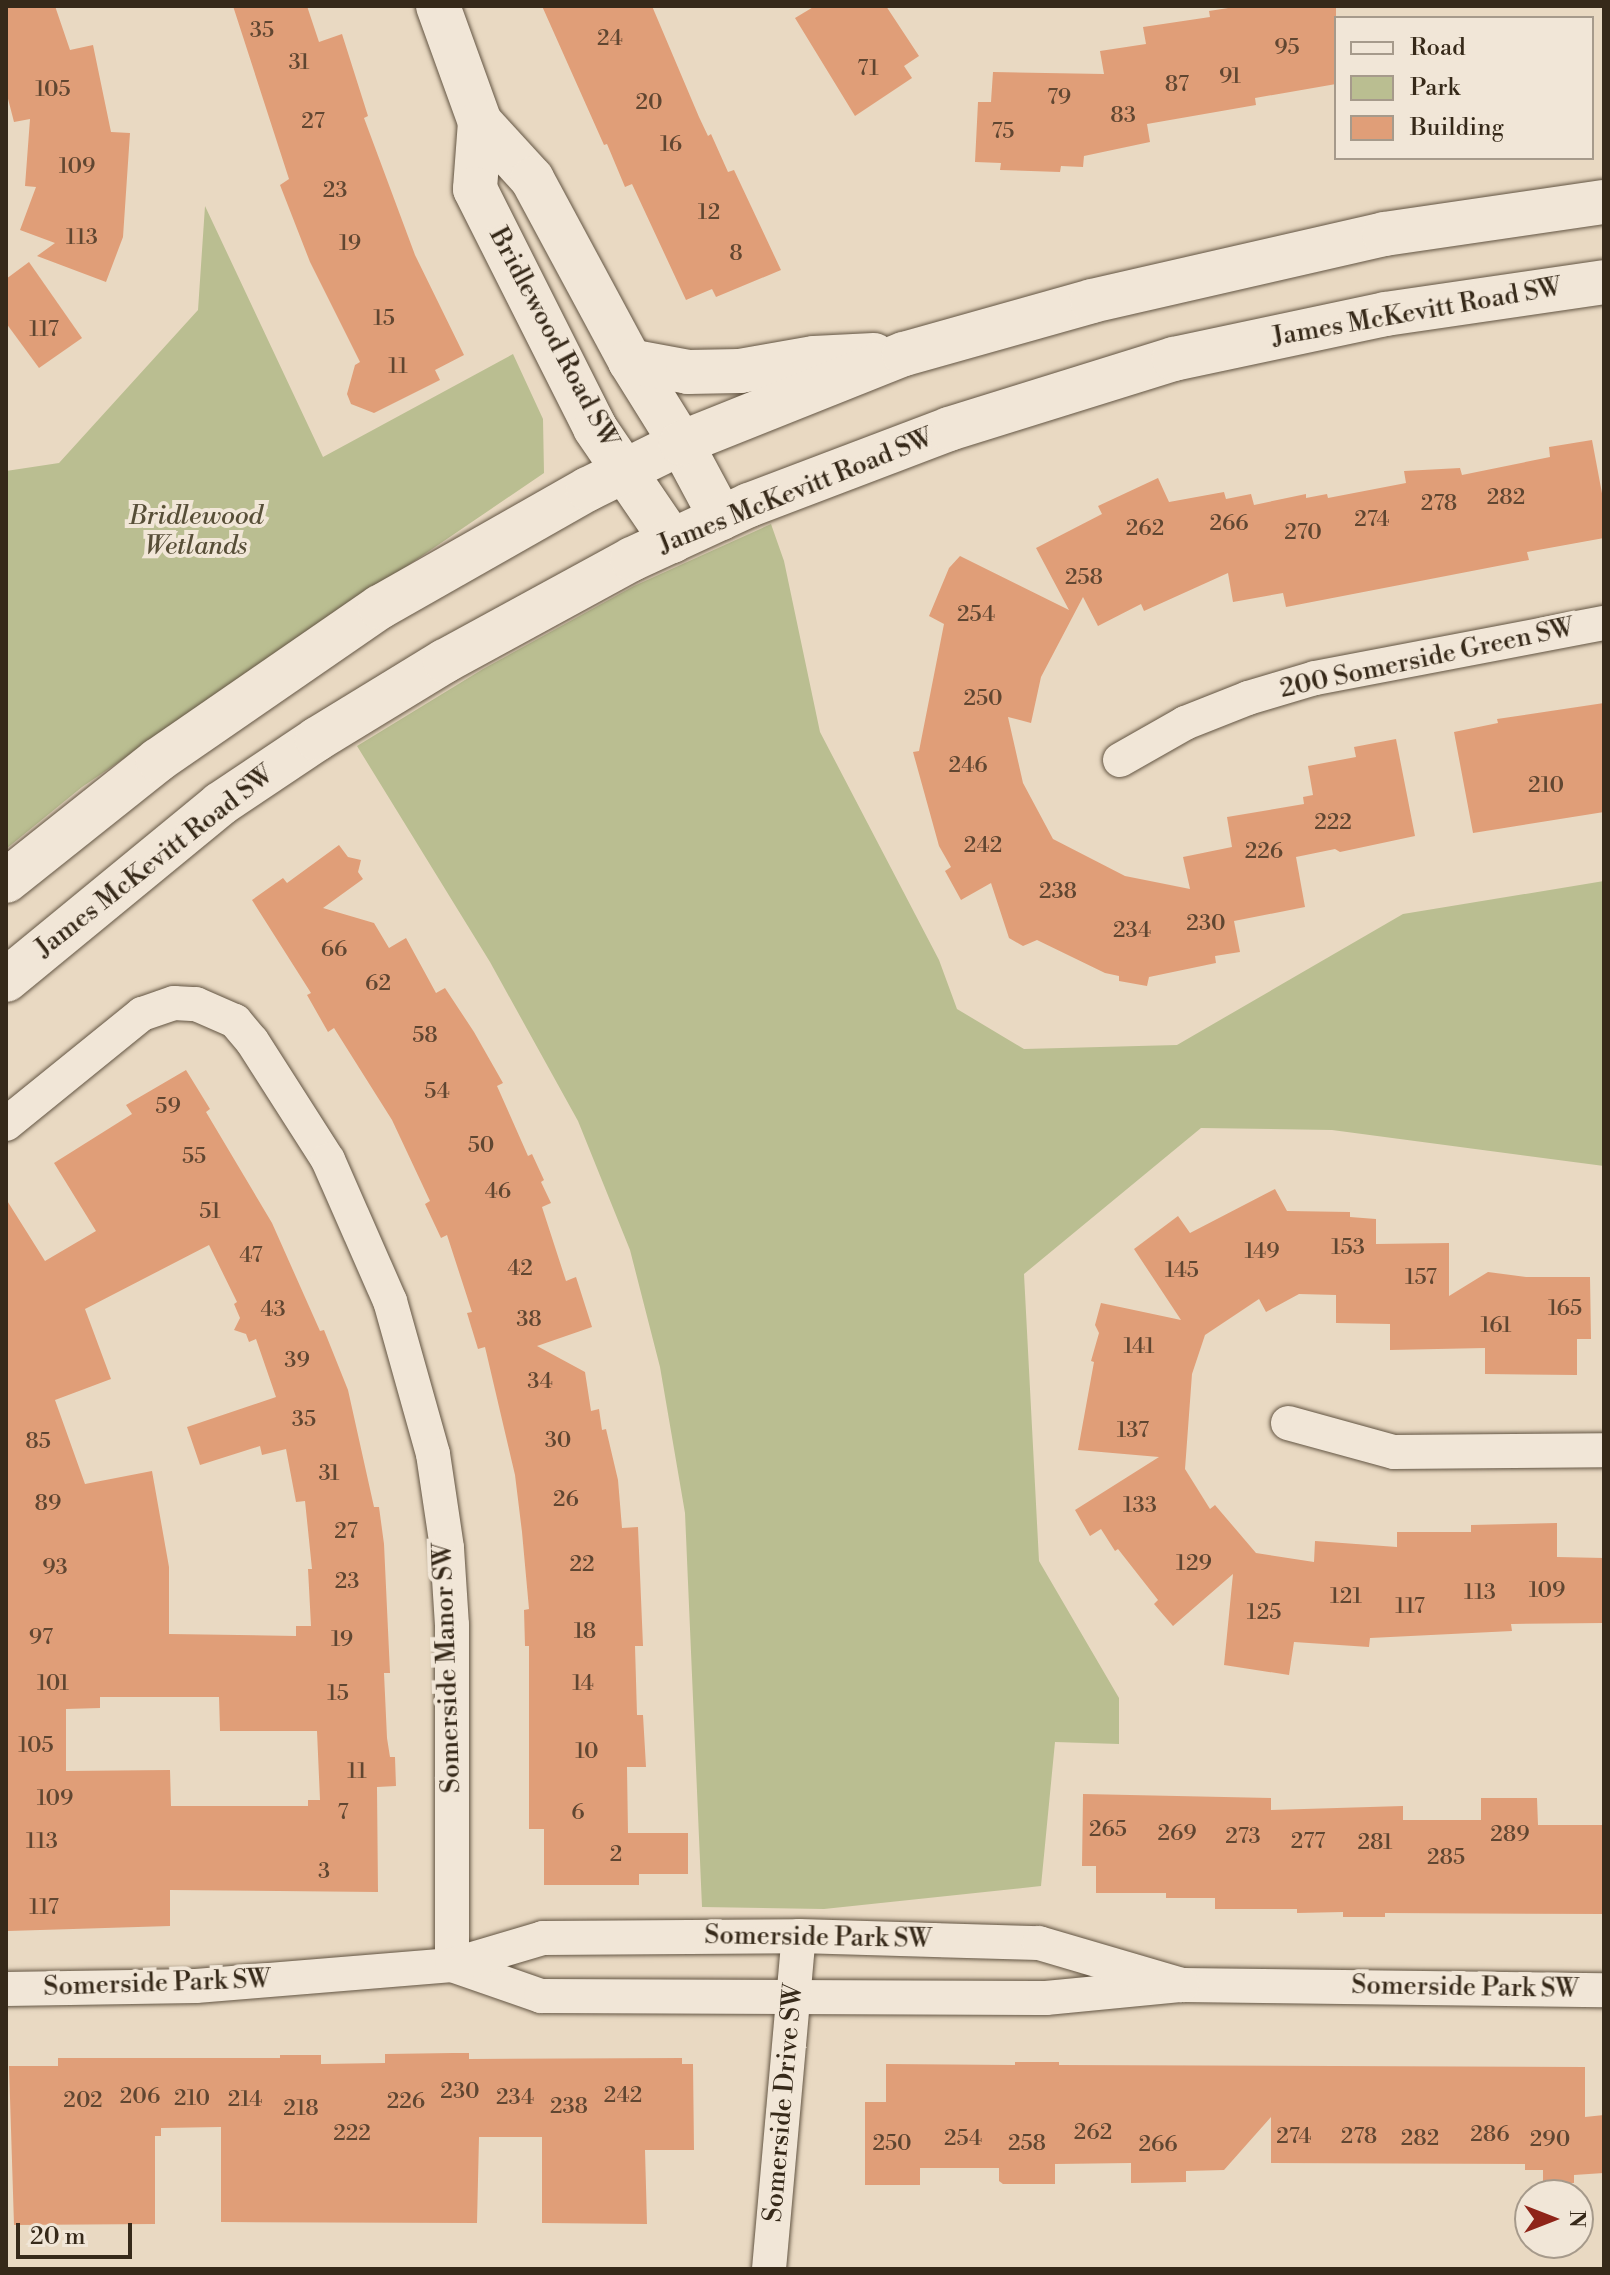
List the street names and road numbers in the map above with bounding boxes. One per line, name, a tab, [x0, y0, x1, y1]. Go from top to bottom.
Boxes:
street label: Bridlewood Road SW	[482, 223, 624, 453]
street label: James McKevitt Road SW	[1270, 272, 1564, 354]
street label: James McKevitt Road SW	[654, 423, 938, 561]
street label: 200 Somerside Green SW	[1277, 613, 1577, 705]
street label: James McKevitt Road SW	[30, 759, 280, 965]
street label: Somerside Manor SW	[428, 1542, 468, 1794]
street label: Somerside Park SW	[704, 1920, 932, 1956]
street label: Somerside Park SW	[43, 1964, 271, 2004]
street label: Somerside Park SW	[1351, 1970, 1579, 2006]
street label: Somerside Drive SW	[758, 1982, 810, 2224]

